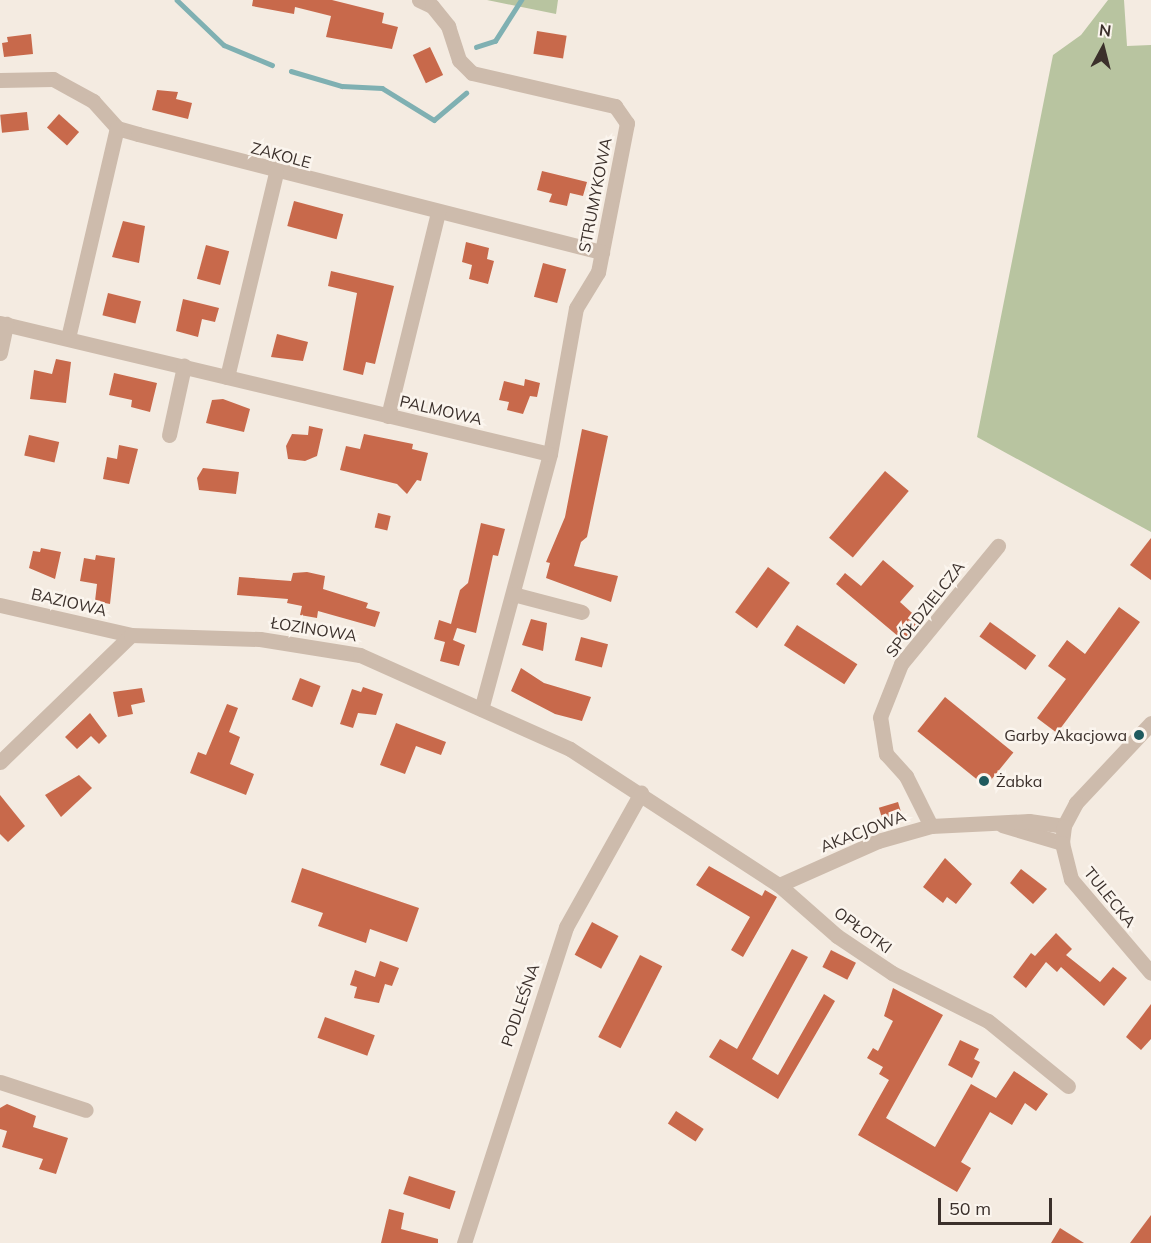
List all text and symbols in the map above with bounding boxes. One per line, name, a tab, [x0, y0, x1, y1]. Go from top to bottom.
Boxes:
north arrow	[1073, 18, 1133, 78]
text: N	[1098, 19, 1112, 41]
street label: STRUMYKOWA	[574, 136, 616, 254]
street label: ZAKOLE	[249, 138, 313, 172]
street label: PALMOWA	[398, 391, 484, 429]
street label: SPÓŁDZIELCZA	[882, 557, 968, 661]
street label: BAZIOWA	[29, 584, 109, 620]
street label: ŁOZINOWA	[270, 613, 358, 645]
place label: Garby Akacjowa	[1004, 725, 1127, 745]
marker: Garby Akacjowa	[1132, 728, 1146, 742]
place label: Żabka	[996, 771, 1042, 791]
marker: Żabka	[977, 774, 991, 788]
street label: AKACJOWA	[818, 806, 908, 856]
street label: TULECKA	[1080, 863, 1140, 931]
street label: OPŁOTKI	[830, 903, 896, 957]
street label: PODLEŚNA	[497, 961, 543, 1049]
scale bar	[941, 1186, 1055, 1224]
text: 50 m	[949, 1197, 991, 1220]

